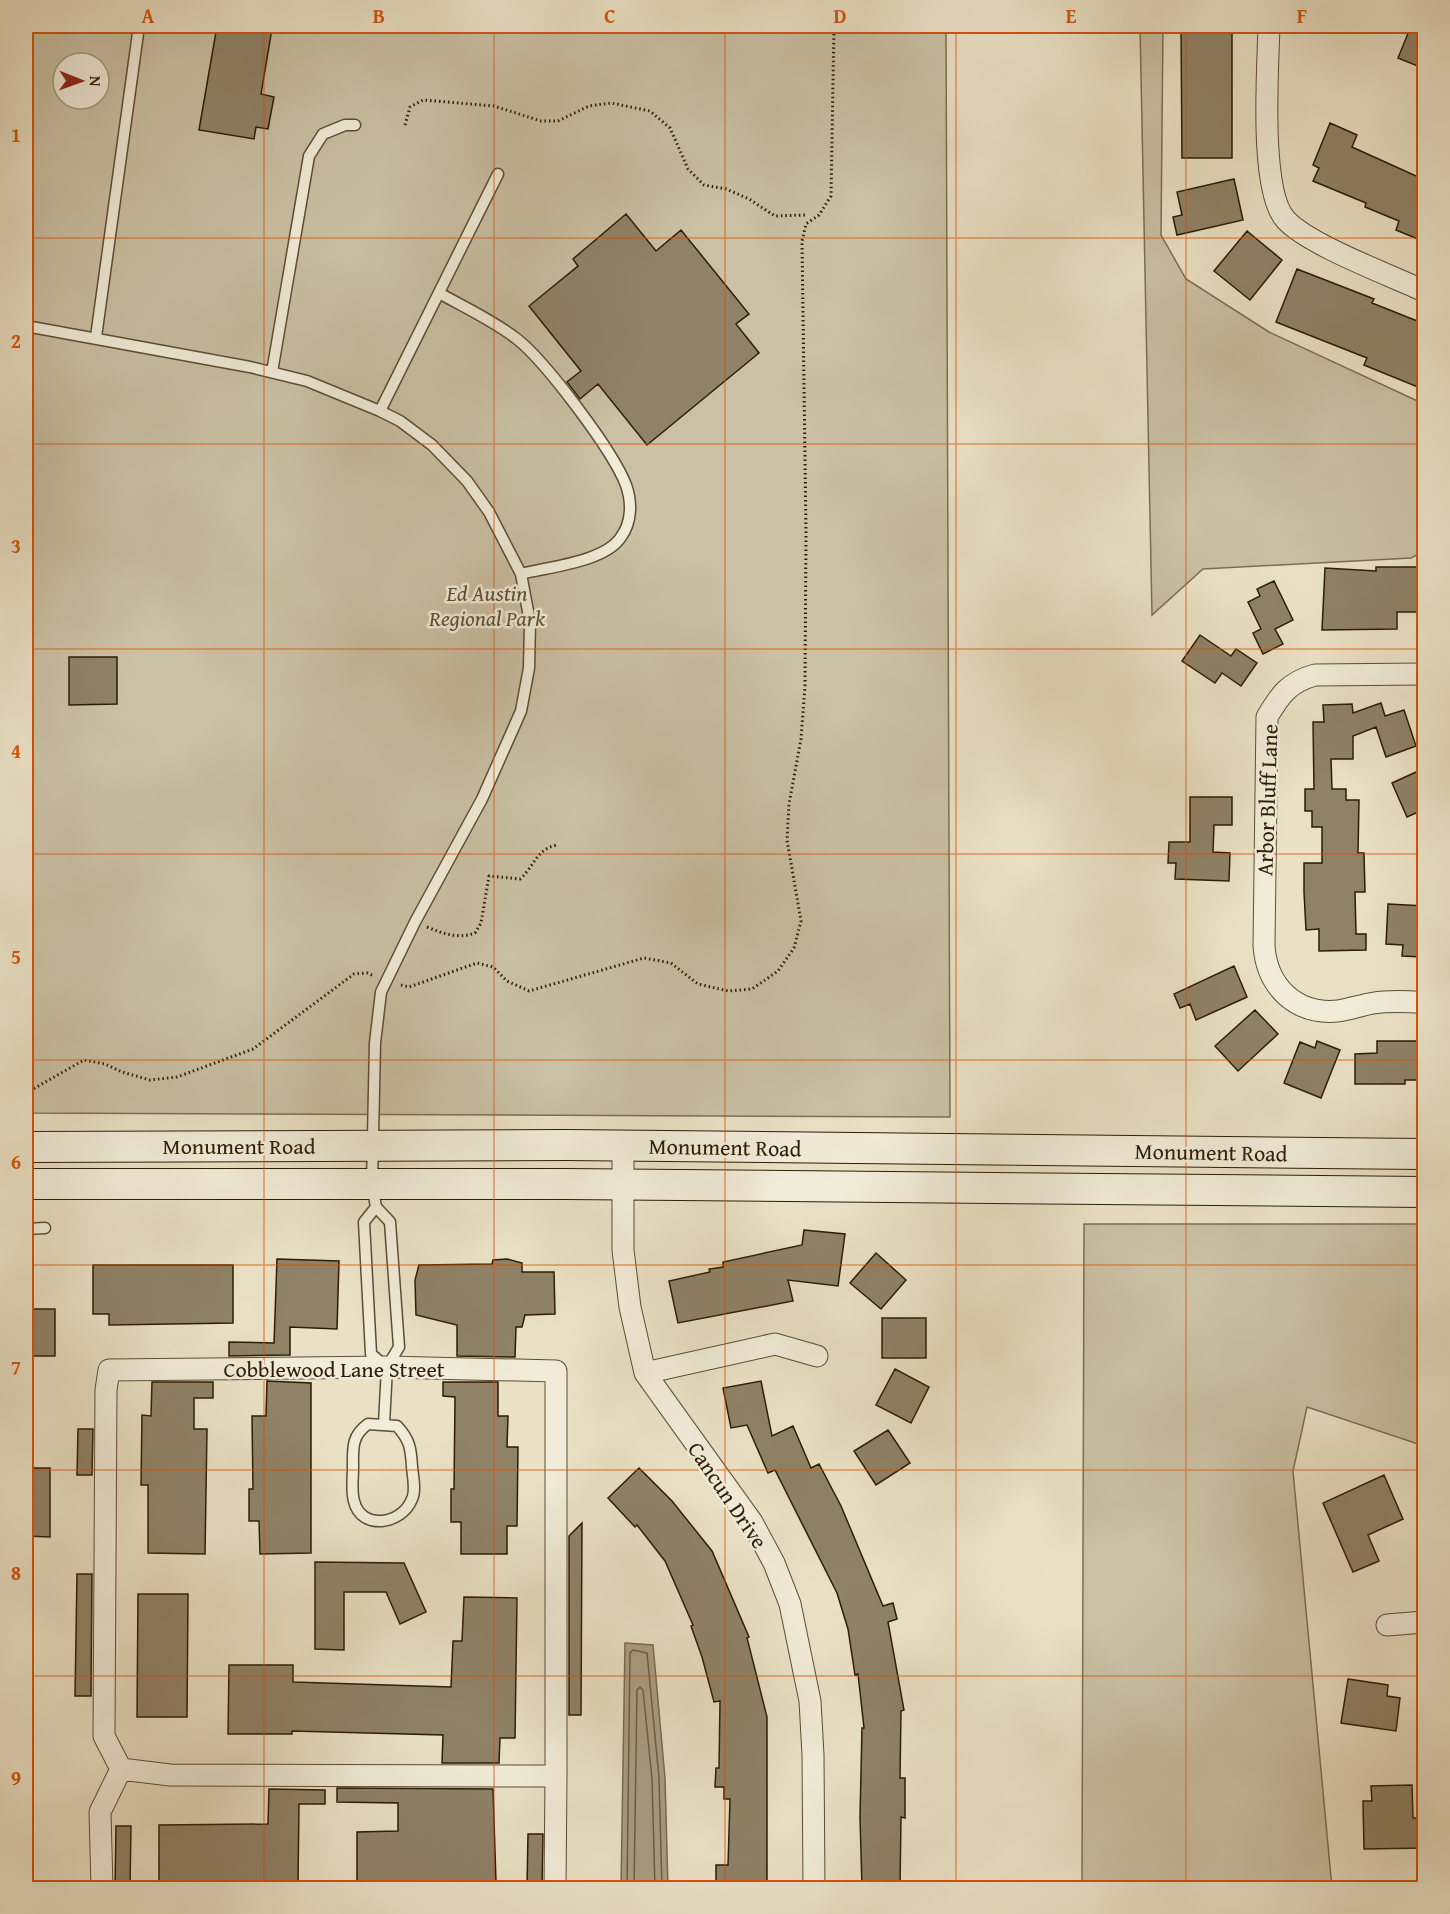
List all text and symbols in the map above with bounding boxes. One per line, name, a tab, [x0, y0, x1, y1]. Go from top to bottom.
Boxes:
text: A	[142, 1, 155, 30]
text: B	[373, 1, 385, 30]
text: C	[604, 1, 616, 30]
text: D	[833, 1, 847, 30]
text: E	[1066, 1, 1077, 30]
text: F	[1297, 1, 1307, 30]
north arrow	[51, 51, 111, 111]
text: N	[84, 76, 108, 87]
text: 1	[11, 120, 21, 149]
text: 2	[11, 326, 21, 355]
text: 3	[11, 531, 21, 560]
park label: Ed Austin Regional Park	[428, 577, 546, 634]
street label: Arbor Bluff Lane	[1248, 723, 1286, 877]
text: 4	[11, 736, 21, 765]
text: 5	[11, 942, 21, 971]
street label: Monument Road	[163, 1130, 316, 1162]
street label: Monument Road	[648, 1130, 802, 1164]
street label: Monument Road	[1134, 1135, 1288, 1169]
text: 6	[11, 1147, 21, 1176]
text: 7	[11, 1352, 21, 1381]
street label: Cobblewood Lane Street	[223, 1353, 445, 1385]
street label: Cancun Drive	[680, 1435, 776, 1555]
text: 8	[11, 1558, 21, 1587]
text: 9	[11, 1763, 21, 1792]

